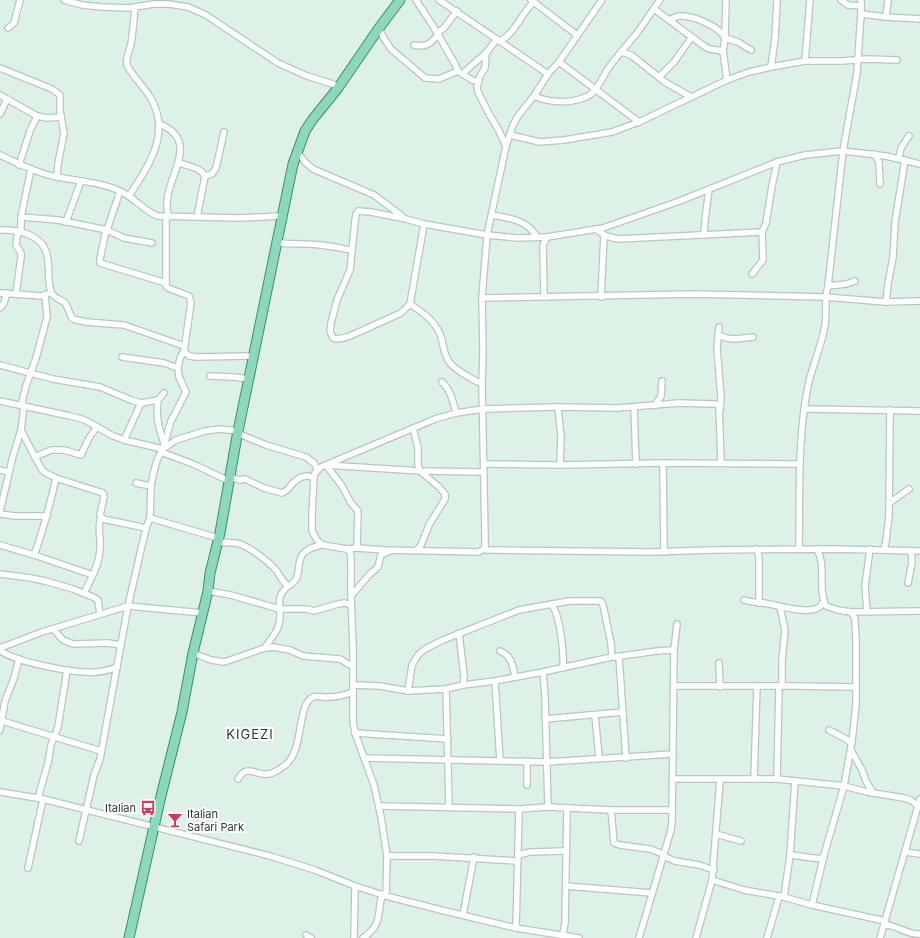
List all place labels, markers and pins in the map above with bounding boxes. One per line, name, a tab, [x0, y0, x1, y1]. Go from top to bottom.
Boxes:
bus stop icon: Italian	[139, 799, 157, 817]
place label: Italian	[105, 801, 136, 815]
place label: Italian Safari Park	[187, 807, 244, 834]
bar icon: Italian Safari Park	[166, 811, 184, 829]

